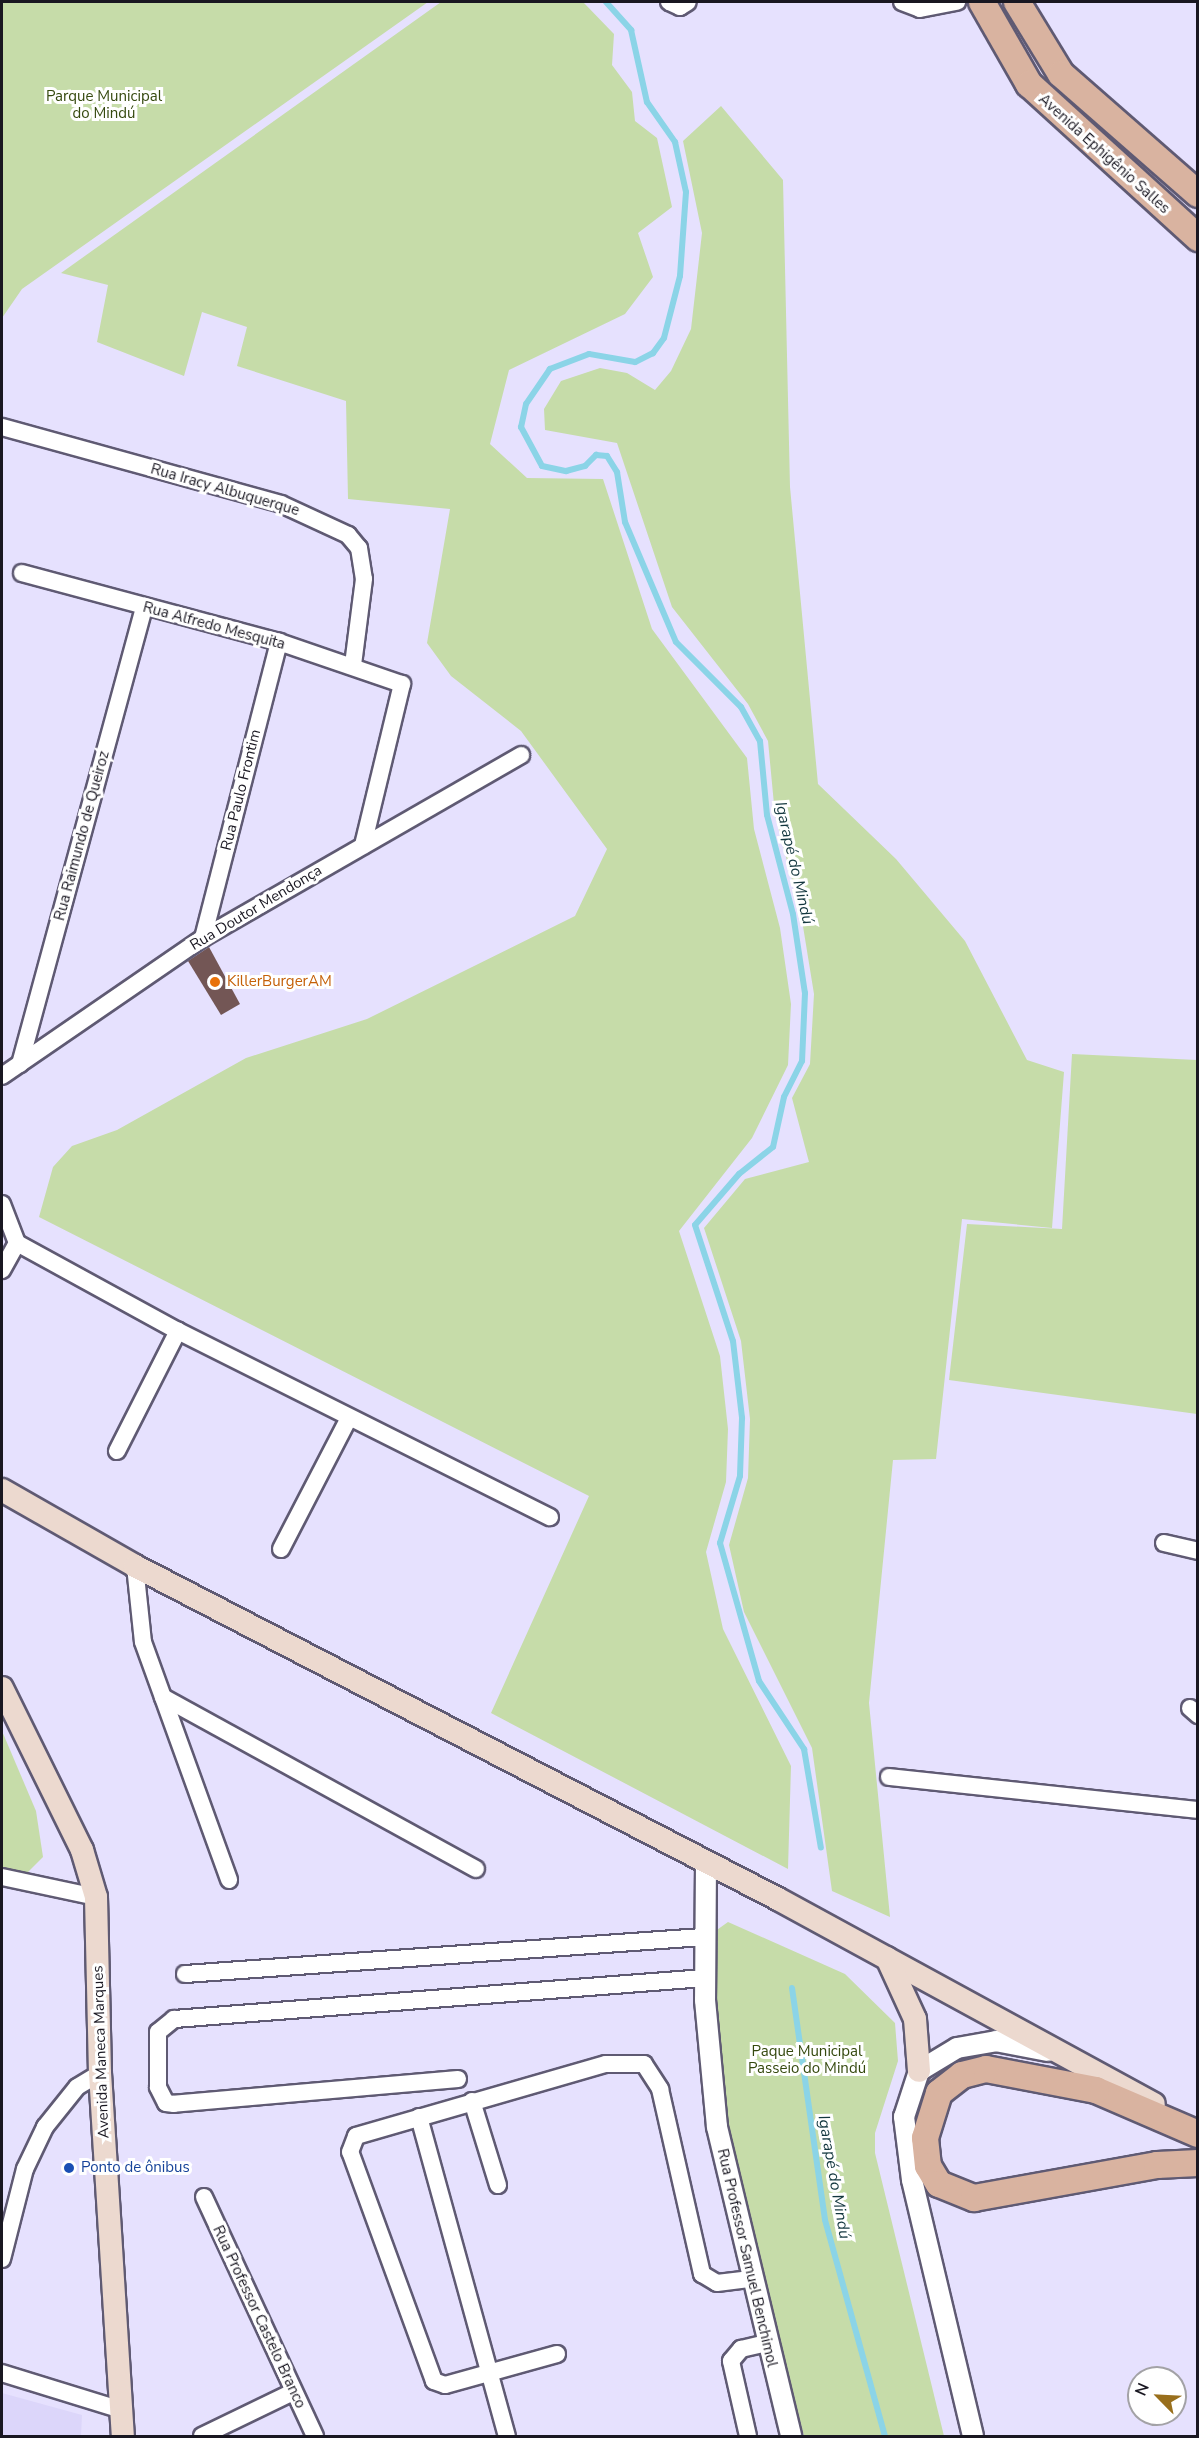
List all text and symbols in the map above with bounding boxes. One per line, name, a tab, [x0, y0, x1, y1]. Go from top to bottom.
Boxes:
park label: Parque Municipal do Mindú	[46, 87, 162, 122]
street label: Avenida Ephigênio Salles	[1035, 90, 1173, 218]
street label: Rua Iracy Albuquerque	[149, 460, 301, 520]
street label: Rua Alfredo Mesquita	[141, 598, 287, 654]
street label: Rua Paulo Frontim	[217, 728, 265, 852]
street label: Rua Raimundo de Queiroz	[51, 749, 113, 923]
water label: Igarapé do Mindú	[771, 800, 817, 926]
street label: Rua Doutor Mendonça	[187, 861, 325, 955]
place label: KillerBurgerAM	[227, 973, 332, 991]
marker: KillerBurgerAM	[208, 975, 222, 989]
street label: Avenida Maneca Marques	[89, 1965, 113, 2139]
park label: Paque Municipal Passeio do Mindú	[748, 2042, 866, 2077]
water label: Igarapé do Mindú	[814, 2114, 854, 2240]
street label: Rua Professor Samuel Benchimol	[713, 2147, 781, 2369]
place label: Ponto de ônibus	[81, 2159, 190, 2177]
marker: Ponto de ônibus	[62, 2161, 76, 2175]
street label: Rua Professor Castelo Branco	[209, 2223, 309, 2411]
north arrow	[1127, 2366, 1187, 2426]
text: N	[1130, 2380, 1155, 2399]

